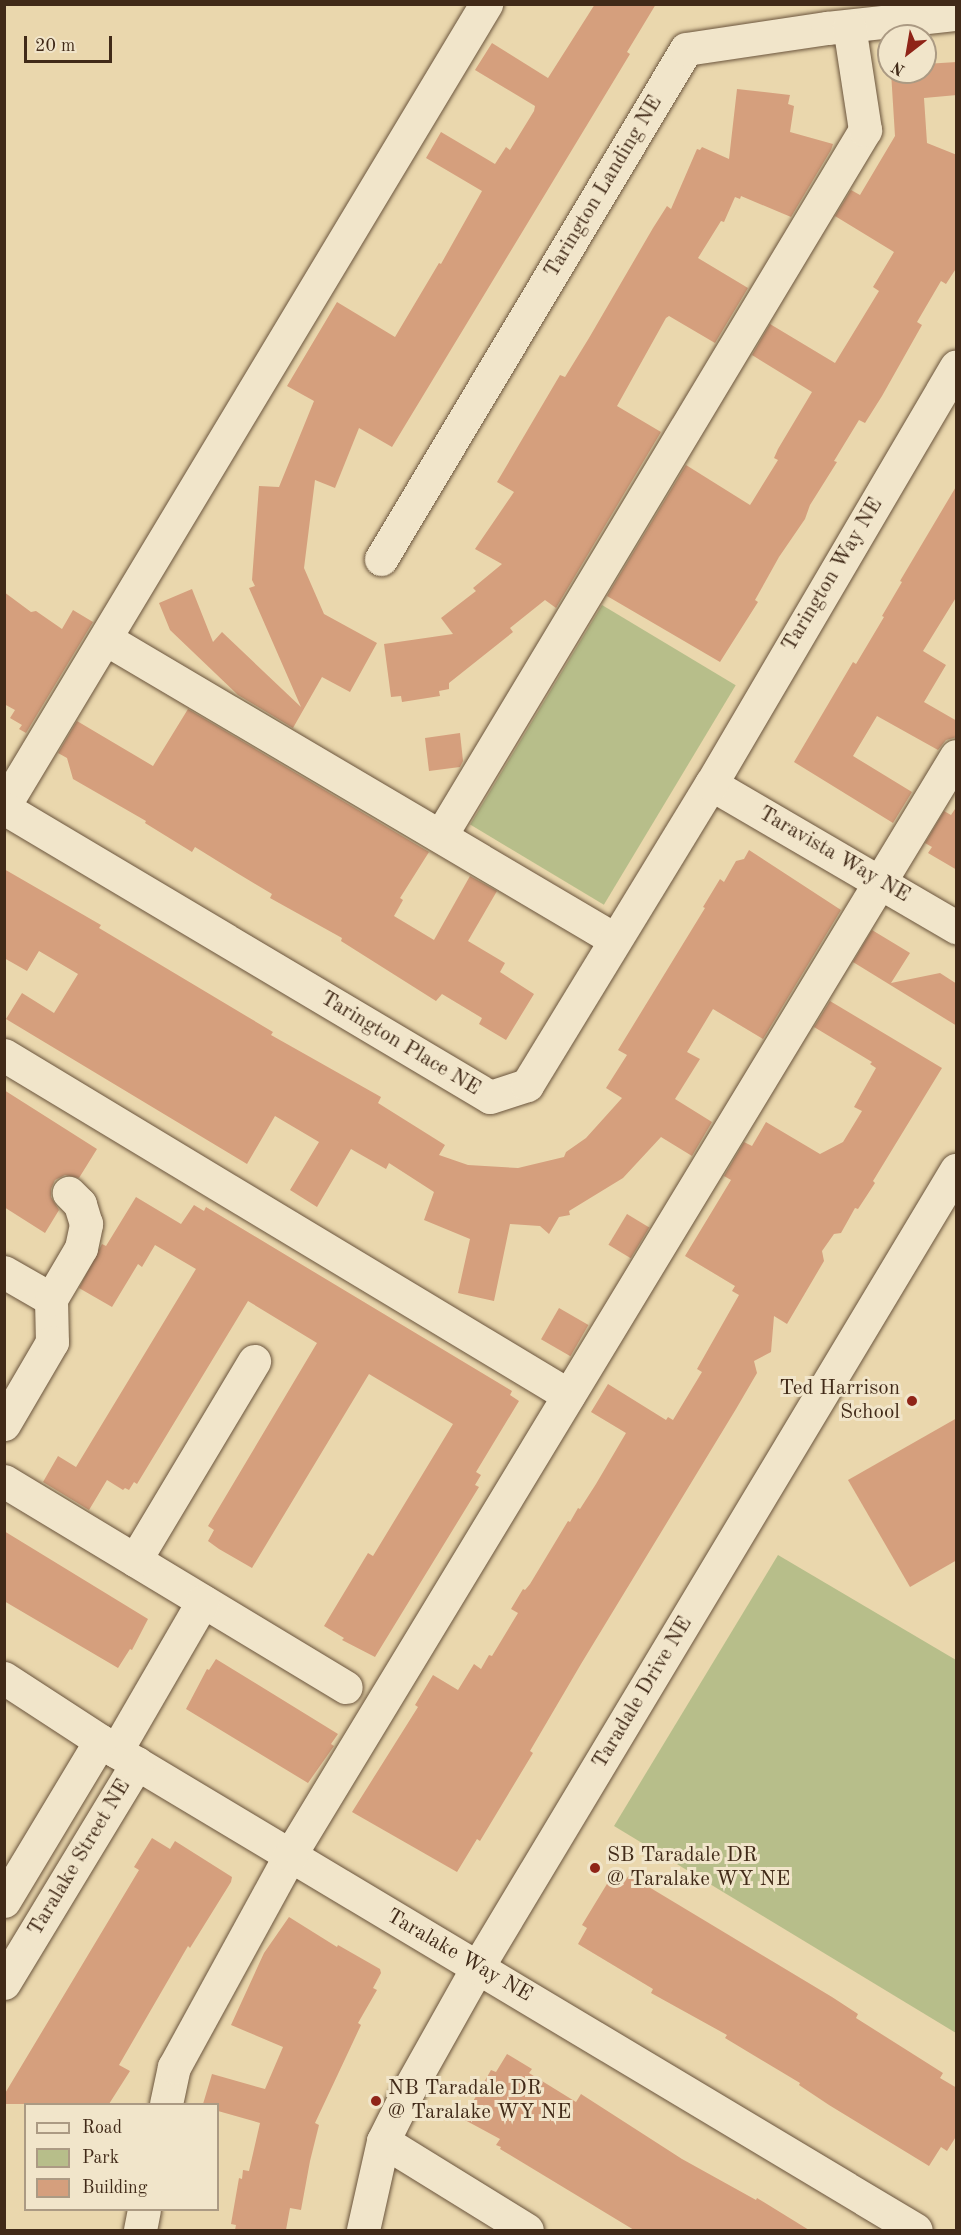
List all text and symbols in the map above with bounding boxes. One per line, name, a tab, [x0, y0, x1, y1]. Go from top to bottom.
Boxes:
scale bar	[27, 24, 116, 62]
north arrow	[877, 24, 937, 84]
text: 20 m	[35, 37, 75, 55]
text: N	[889, 58, 908, 78]
street label: Tarington Landing NE	[540, 91, 668, 283]
street label: Tarington Way NE	[777, 494, 889, 656]
street label: Taravista Way NE	[754, 801, 914, 909]
street label: Tarington Place NE	[316, 986, 484, 1102]
place label: Ted Harrison School	[779, 1376, 900, 1426]
marker: Ted Harrison School	[905, 1394, 919, 1408]
street label: Taradale Drive NE	[588, 1612, 698, 1774]
street label: Taralake Street NE	[23, 1775, 137, 1941]
place label: SB Taradale DR @ Taralake WY NE	[607, 1843, 790, 1893]
marker: SB Taradale DR @ Taralake WY NE	[588, 1861, 602, 1875]
street label: Taralake Way NE	[382, 1904, 536, 2008]
place label: NB Taradale DR @ Taralake WY NE	[388, 2076, 571, 2126]
marker: NB Taradale DR @ Taralake WY NE	[369, 2094, 383, 2108]
legend	[24, 2103, 219, 2211]
text: Road	[82, 2119, 122, 2137]
text: Park	[82, 2149, 119, 2167]
text: Building	[82, 2179, 147, 2197]

